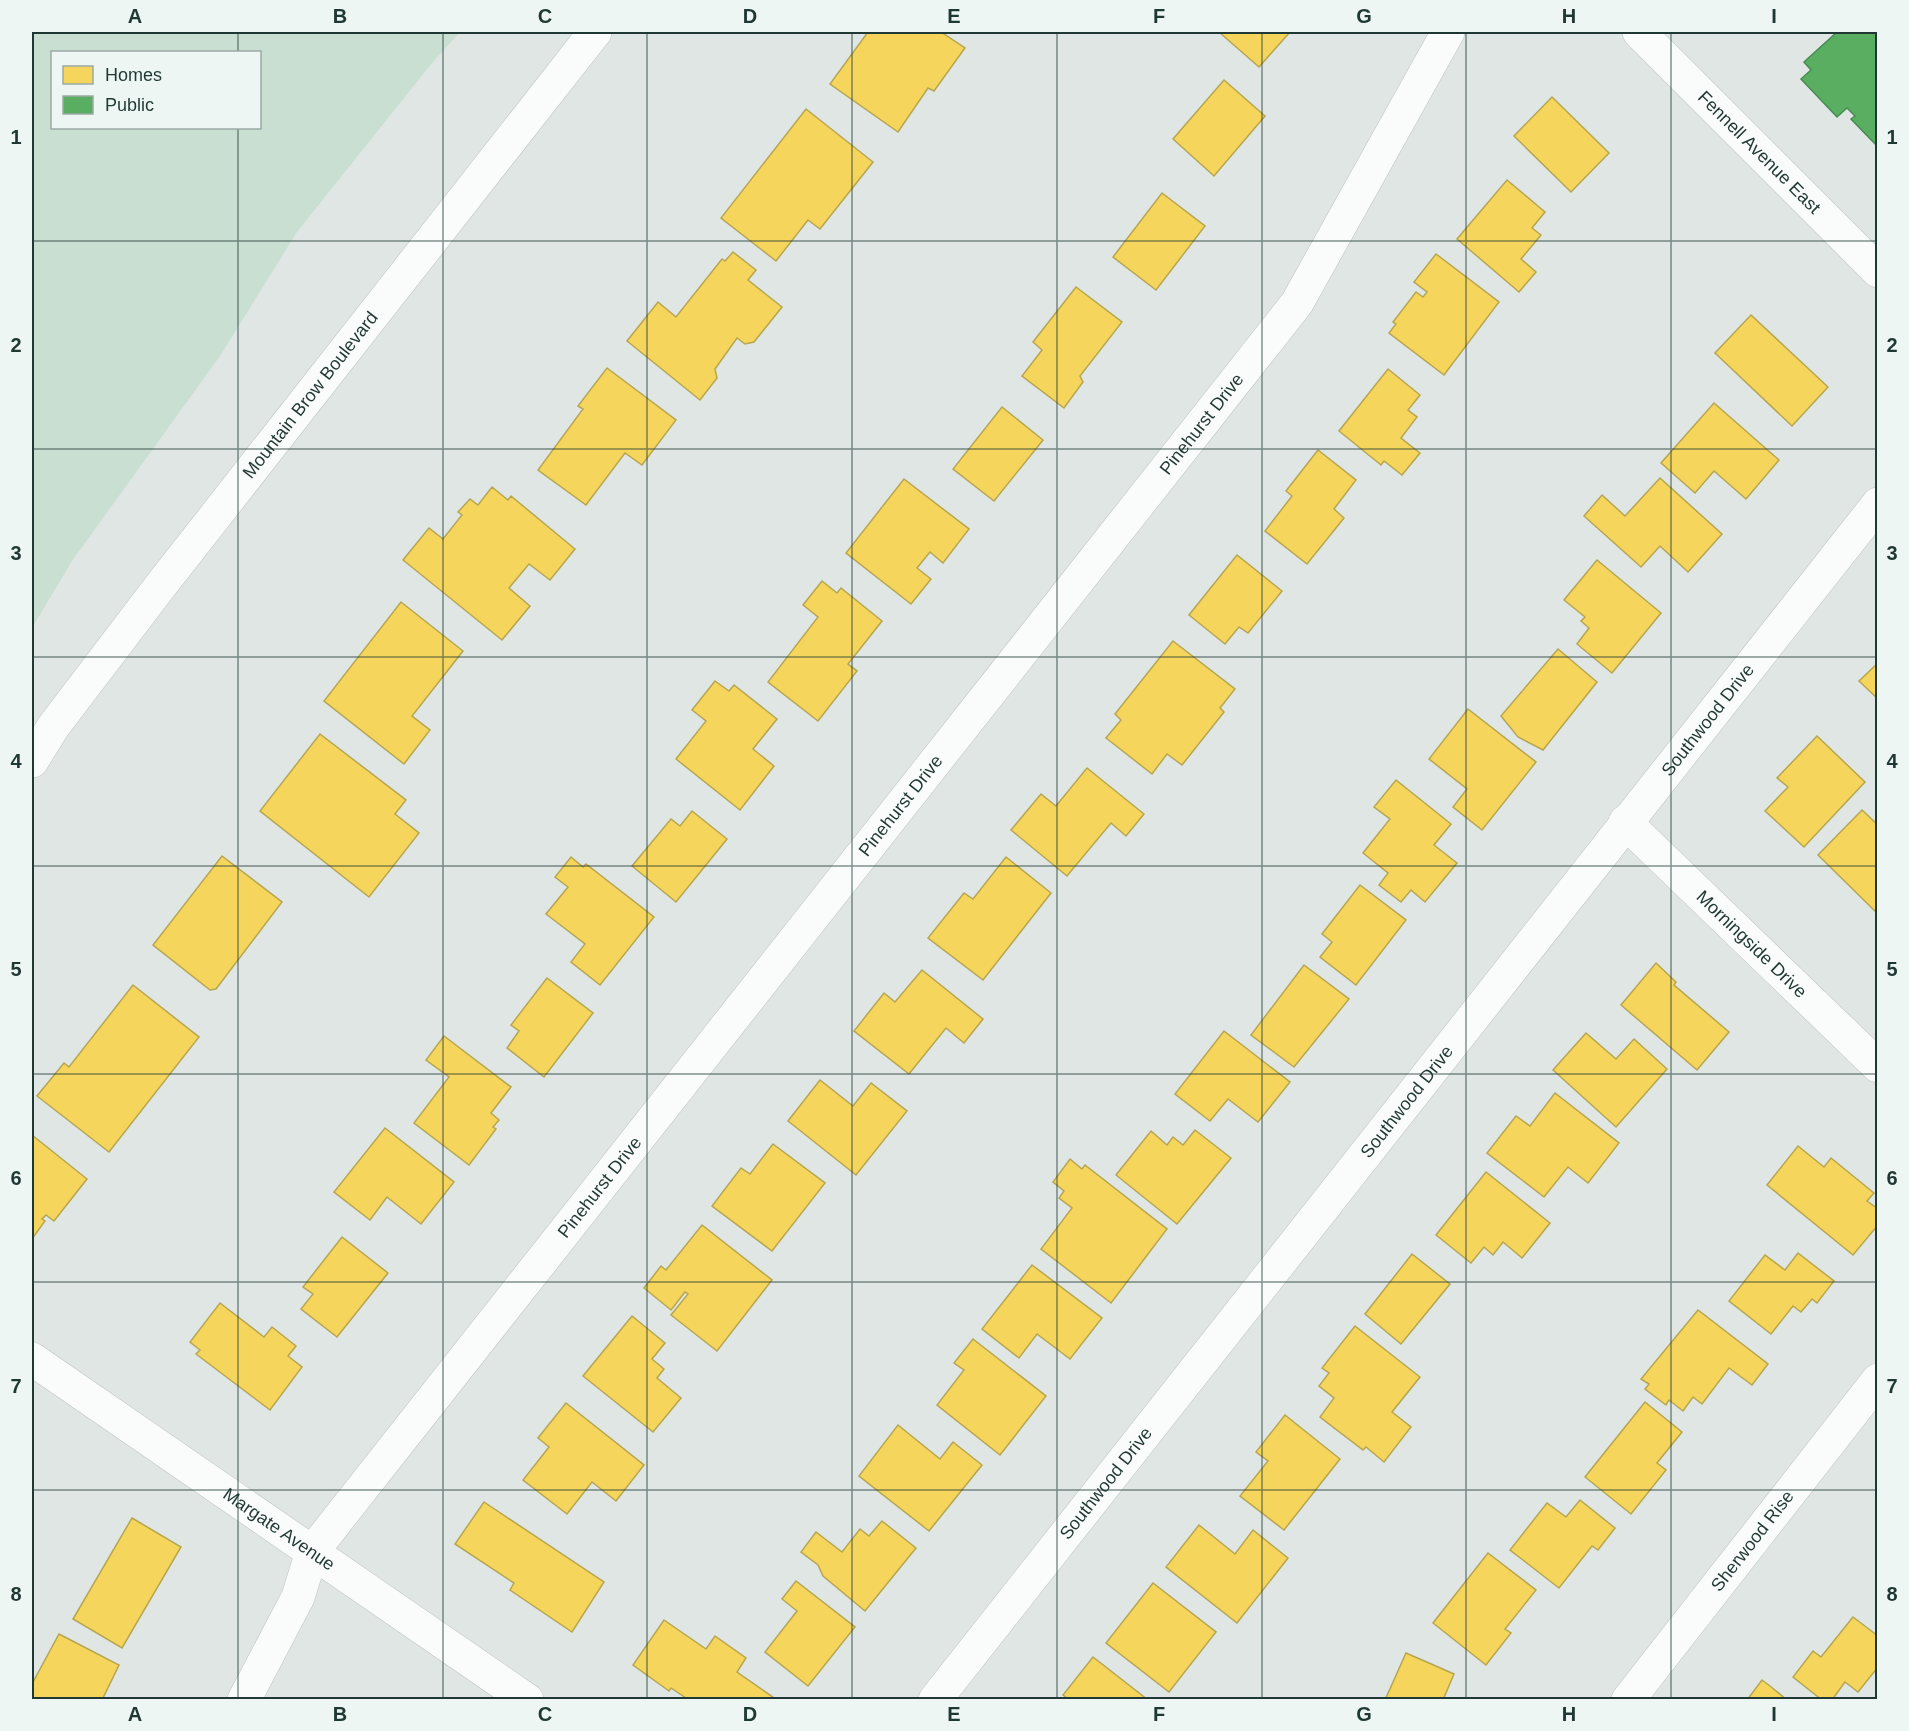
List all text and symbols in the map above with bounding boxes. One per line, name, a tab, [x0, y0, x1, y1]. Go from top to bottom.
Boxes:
text: A	[128, 5, 142, 27]
text: B	[333, 5, 347, 27]
text: C	[538, 5, 552, 27]
text: D	[743, 5, 757, 27]
text: E	[947, 5, 961, 27]
text: F	[1153, 5, 1165, 27]
text: G	[1356, 5, 1372, 27]
text: H	[1562, 5, 1576, 27]
text: I	[1771, 5, 1777, 27]
legend	[51, 51, 261, 129]
text: Homes	[105, 65, 162, 85]
street label: Fennell Avenue East	[1694, 87, 1825, 218]
text: Public	[105, 95, 154, 115]
text: 1	[10, 126, 22, 148]
text: 1	[1886, 126, 1898, 148]
street label: Mountain Brow Boulevard	[239, 308, 382, 482]
text: 2	[10, 334, 22, 356]
text: 2	[1886, 334, 1898, 356]
street label: Pinehurst Drive	[1156, 369, 1248, 479]
text: 3	[10, 542, 22, 564]
text: 3	[1886, 542, 1898, 564]
street label: Southwood Drive	[1657, 660, 1758, 780]
text: 4	[10, 750, 22, 772]
text: 4	[1886, 750, 1898, 772]
street label: Pinehurst Drive	[855, 751, 947, 860]
street label: Morningside Drive	[1693, 887, 1811, 1002]
text: 5	[10, 958, 22, 980]
text: 5	[1886, 958, 1898, 980]
street label: Southwood Drive	[1356, 1042, 1457, 1162]
street label: Pinehurst Drive	[554, 1133, 646, 1242]
text: 6	[10, 1167, 22, 1189]
text: 6	[1886, 1167, 1898, 1189]
text: 7	[10, 1375, 22, 1397]
text: 7	[1886, 1375, 1898, 1397]
street label: Southwood Drive	[1056, 1423, 1156, 1543]
street label: Margate Avenue	[220, 1484, 339, 1575]
street label: Sherwood Rise	[1707, 1487, 1798, 1595]
text: 8	[10, 1583, 22, 1605]
text: 8	[1886, 1583, 1898, 1605]
text: A	[128, 1703, 142, 1725]
text: B	[333, 1703, 347, 1725]
text: C	[538, 1703, 552, 1725]
text: D	[743, 1703, 757, 1725]
text: E	[947, 1703, 961, 1725]
text: F	[1153, 1703, 1165, 1725]
text: G	[1356, 1703, 1372, 1725]
text: H	[1562, 1703, 1576, 1725]
text: I	[1771, 1703, 1777, 1725]

